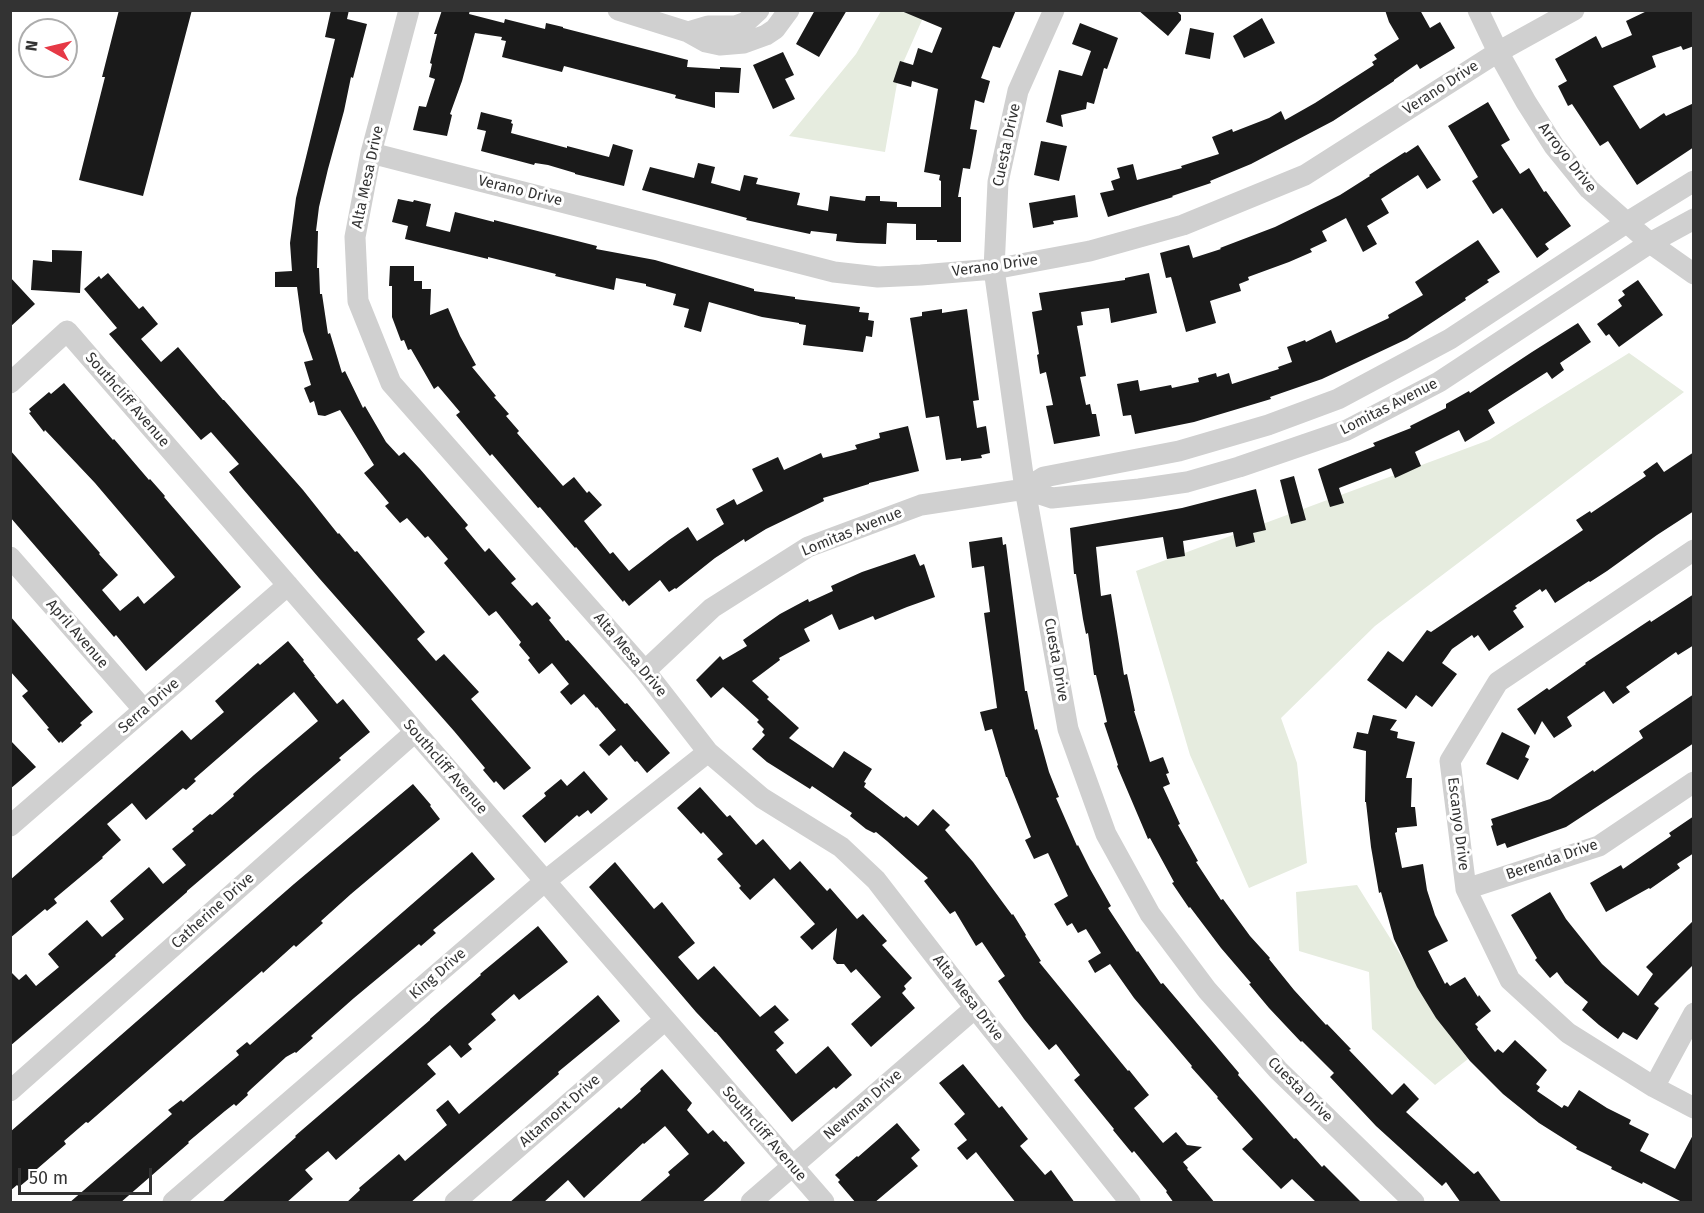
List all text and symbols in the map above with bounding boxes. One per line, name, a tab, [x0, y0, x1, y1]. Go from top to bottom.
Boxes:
north arrow	[18, 18, 78, 78]
text: N	[22, 39, 42, 52]
street label: Verano Drive	[1400, 57, 1482, 119]
street label: Cuesta Drive	[989, 102, 1025, 188]
street label: Arroyo Drive	[1534, 119, 1600, 197]
street label: Alta Mesa Drive	[348, 124, 388, 230]
street label: Verano Drive	[476, 172, 564, 210]
street label: Verano Drive	[951, 251, 1039, 281]
street label: Southcliff Avenue	[81, 349, 173, 451]
street label: Lomitas Avenue	[1337, 375, 1441, 439]
street label: Lomitas Avenue	[799, 504, 905, 560]
street label: April Avenue	[42, 596, 112, 672]
street label: Alta Mesa Drive	[590, 609, 670, 701]
street label: Cuesta Drive	[1040, 617, 1072, 703]
street label: Serra Drive	[115, 675, 183, 737]
street label: Southcliff Avenue	[399, 716, 491, 818]
street label: Escanyo Drive	[1443, 776, 1473, 872]
street label: Berenda Drive	[1504, 836, 1600, 884]
street label: Catherine Drive	[168, 869, 258, 953]
street label: King Drive	[406, 945, 470, 1003]
street label: Alta Mesa Drive	[929, 951, 1007, 1045]
street label: Cuesta Drive	[1264, 1054, 1336, 1126]
street label: Newman Drive	[820, 1066, 906, 1144]
street label: Altamont Drive	[516, 1071, 604, 1151]
street label: Southcliff Avenue	[718, 1083, 810, 1185]
scale bar	[21, 1156, 154, 1194]
text: 50 m	[29, 1167, 68, 1189]

